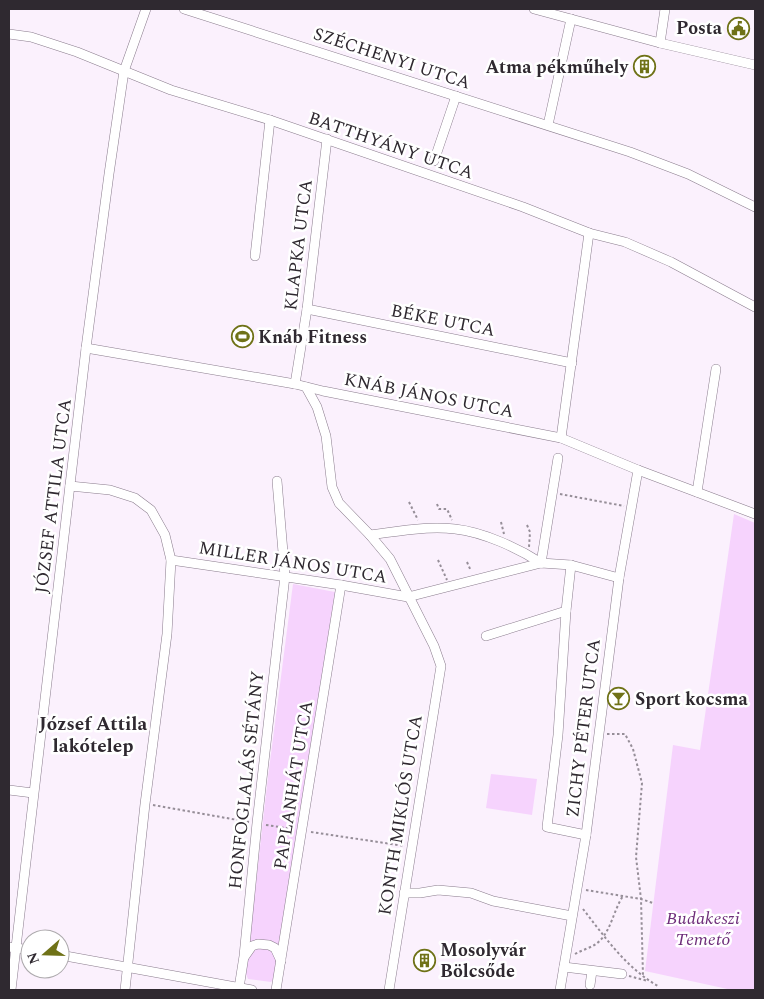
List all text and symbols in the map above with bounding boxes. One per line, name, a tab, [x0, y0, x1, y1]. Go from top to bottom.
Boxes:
place label: Posta	[676, 15, 723, 42]
public building icon: Posta	[726, 16, 750, 40]
street label: SZÉCHENYI UTCA	[310, 20, 474, 97]
place label: Atma pékműhely	[486, 54, 629, 81]
building icon: Atma pékműhely	[632, 55, 656, 79]
street label: BATTHYÁNY UTCA	[305, 105, 477, 186]
street label: KLAPKA UTCA	[277, 178, 320, 312]
street label: BÉKE UTCA	[388, 297, 497, 344]
place label: Knáb Fitness	[258, 324, 367, 351]
sports icon: Knáb Fitness	[230, 325, 254, 349]
street label: KNÁB JÁNOS UTCA	[342, 366, 516, 425]
street label: JÓZSEF ATTILA UTCA	[28, 397, 79, 595]
street label: MILLER JÁNOS UTCA	[197, 534, 389, 591]
street label: ZICHY PÉTER UTCA	[559, 637, 608, 819]
street label: HONFOGLALÁS SÉTÁNY	[222, 669, 271, 891]
place label: Sport kocsma	[635, 686, 748, 713]
bar icon: Sport kocsma	[607, 687, 631, 711]
street label: PAPLANHÁT UTCA	[267, 699, 320, 872]
district label: József Attila lakótelep	[39, 710, 147, 761]
street label: KONTH MIKLÓS UTCA	[371, 713, 430, 917]
park label: Budakeszi Temető	[666, 905, 740, 953]
north arrow	[20, 929, 70, 979]
place label: Mosolyvár Bölcsőde	[440, 937, 526, 985]
building icon: Mosolyvár Bölcsőde	[412, 948, 436, 972]
text: N	[21, 949, 45, 967]

